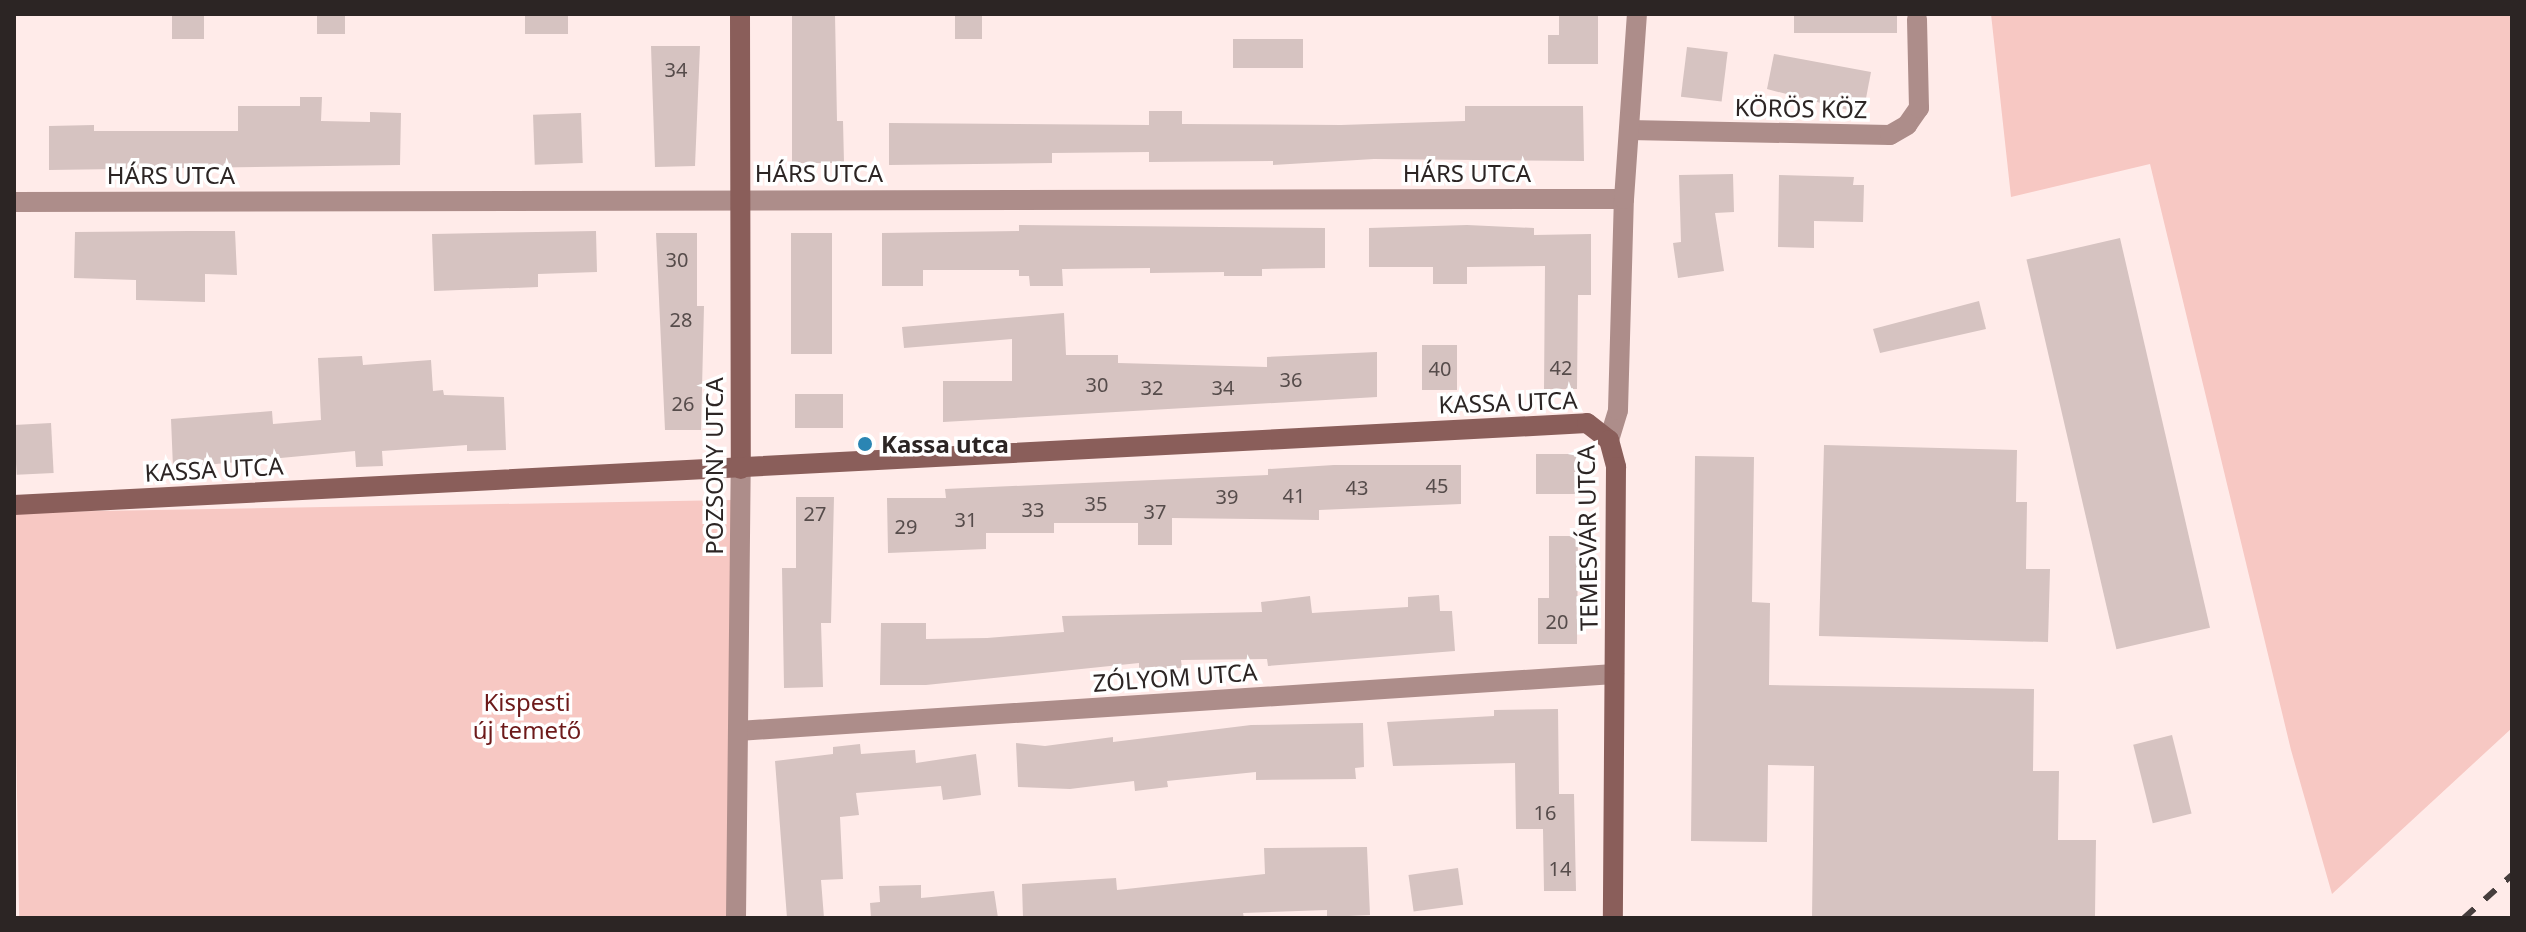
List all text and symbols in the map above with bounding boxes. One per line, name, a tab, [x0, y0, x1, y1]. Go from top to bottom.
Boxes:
house number: 34	[665, 57, 687, 81]
street label: KÖRÖS KÖZ	[1734, 92, 1868, 124]
street label: HÁRS UTCA	[755, 159, 883, 187]
street label: HÁRS UTCA	[1403, 159, 1531, 187]
street label: HÁRS UTCA	[107, 161, 235, 189]
house number: 30	[666, 247, 688, 271]
house number: 28	[670, 307, 692, 331]
house number: 42	[1550, 355, 1572, 379]
house number: 40	[1429, 356, 1451, 380]
house number: 36	[1280, 367, 1302, 391]
house number: 30	[1086, 372, 1108, 396]
house number: 32	[1141, 375, 1163, 399]
house number: 34	[1212, 375, 1234, 399]
street label: POZSONY UTCA	[700, 377, 728, 555]
street label: KASSA UTCA	[1438, 385, 1578, 419]
house number: 26	[672, 391, 694, 415]
place label: Kassa utca	[881, 430, 1009, 458]
marker: Kassa utca	[856, 435, 874, 453]
street label: TEMESVÁR UTCA	[1571, 445, 1603, 631]
street label: KASSA UTCA	[144, 451, 284, 487]
house number: 45	[1426, 473, 1448, 497]
house number: 43	[1346, 475, 1368, 499]
house number: 41	[1283, 483, 1305, 507]
house number: 39	[1216, 484, 1238, 508]
house number: 35	[1085, 491, 1107, 515]
house number: 33	[1022, 497, 1044, 521]
house number: 37	[1144, 499, 1166, 523]
house number: 27	[804, 501, 826, 525]
house number: 31	[955, 507, 977, 531]
house number: 29	[895, 514, 917, 538]
house number: 20	[1546, 609, 1568, 633]
street label: ZÓLYOM UTCA	[1092, 657, 1258, 697]
park label: Kispesti új temető	[473, 688, 581, 744]
house number: 16	[1534, 800, 1556, 824]
house number: 14	[1549, 856, 1571, 880]

